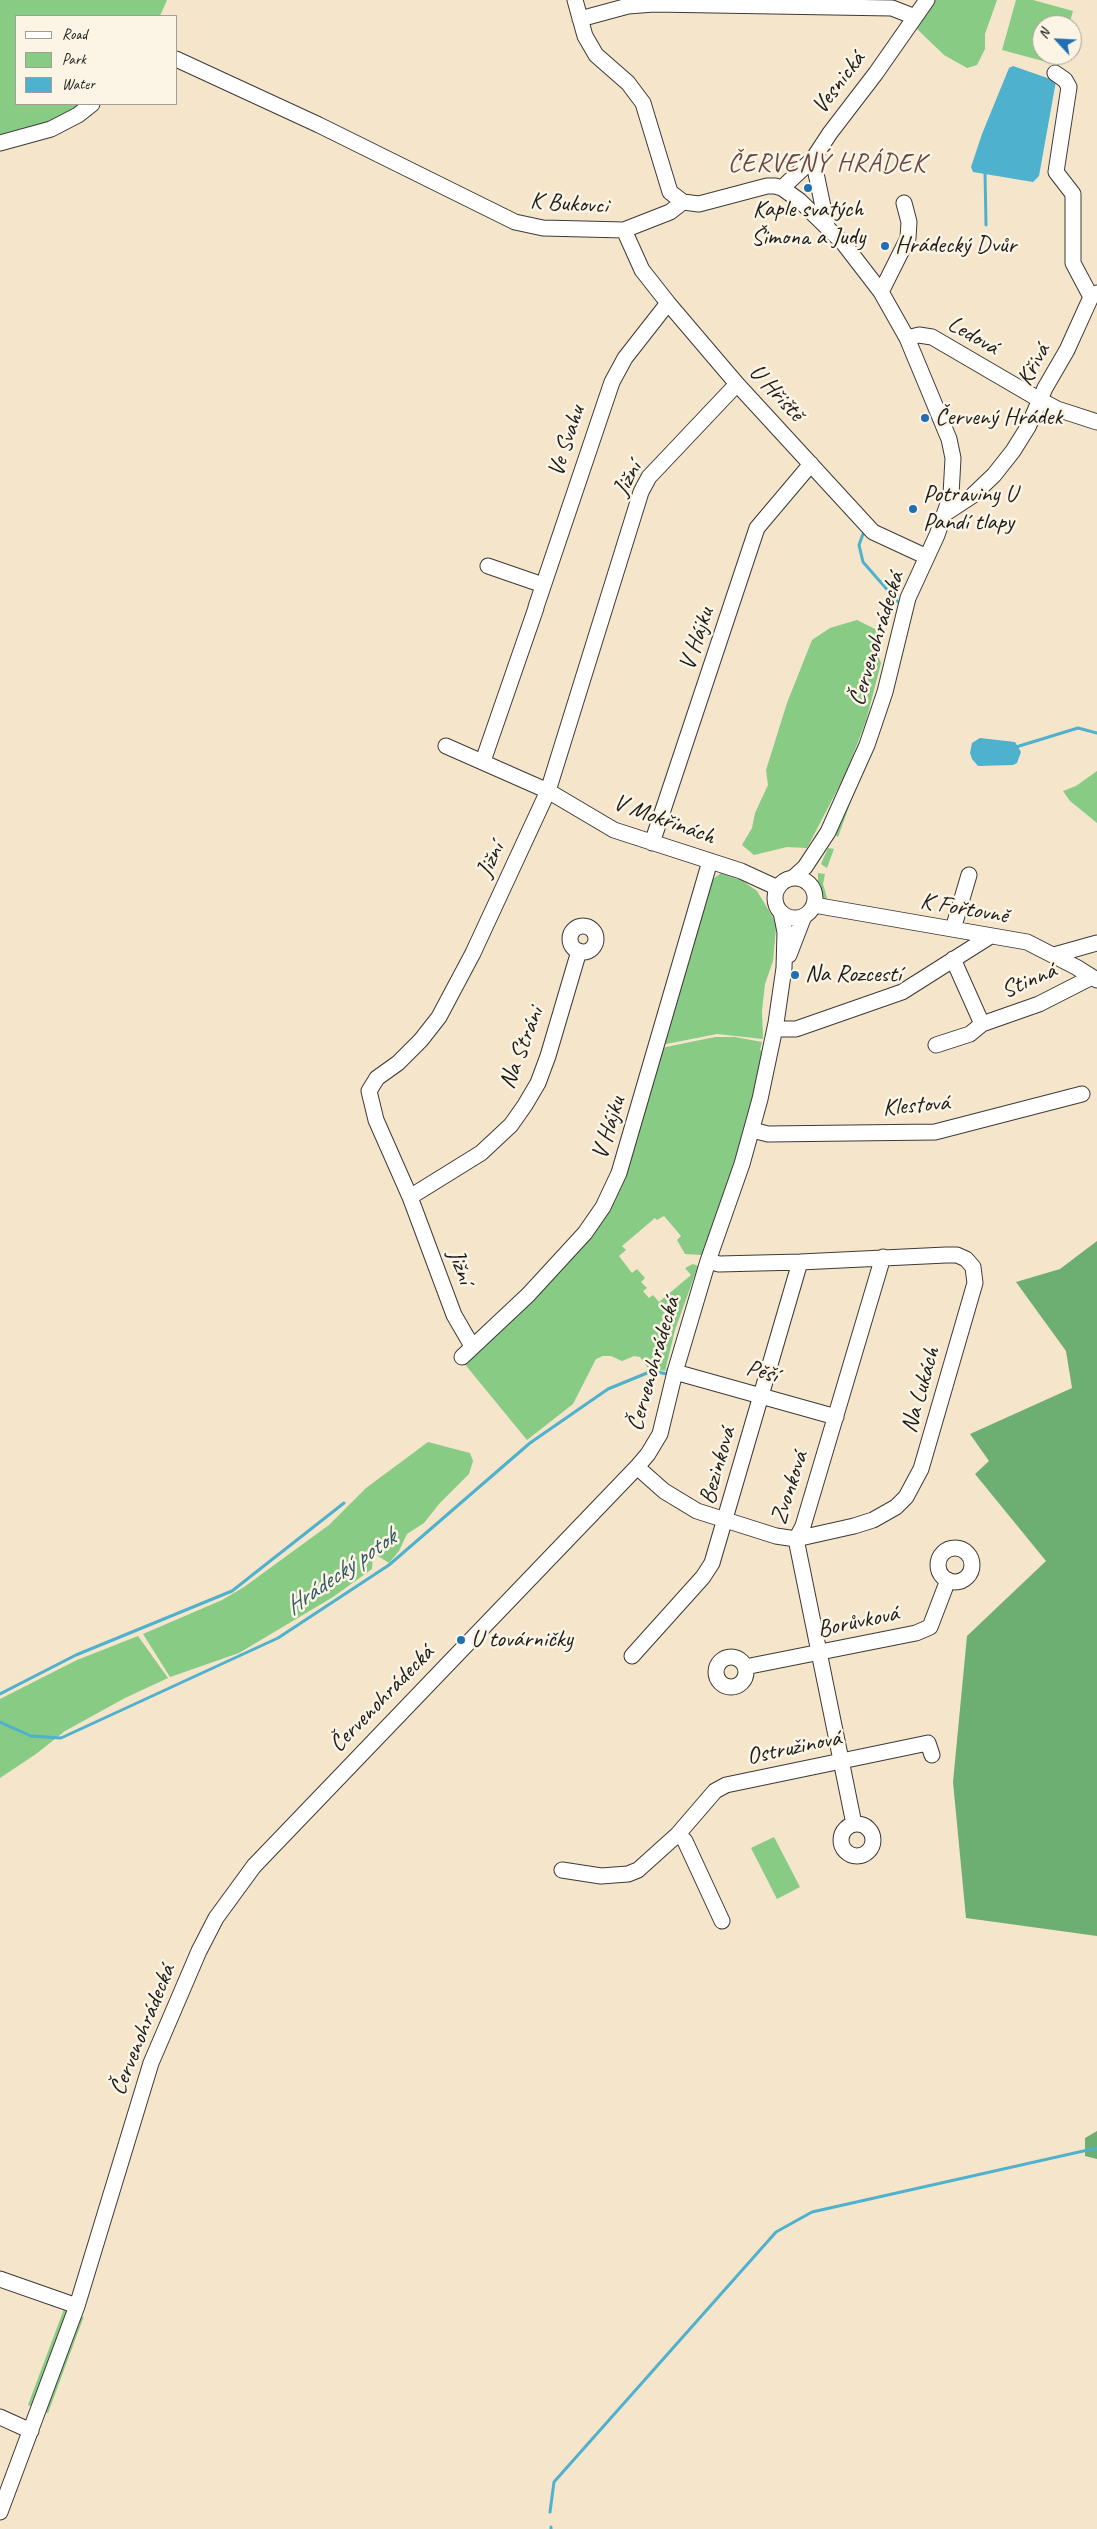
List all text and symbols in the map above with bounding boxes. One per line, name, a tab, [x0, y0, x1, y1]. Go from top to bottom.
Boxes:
legend	[15, 15, 178, 105]
north arrow	[1032, 15, 1082, 65]
text: Road	[62, 25, 87, 44]
text: N	[1034, 26, 1053, 41]
street label: Vesnická	[806, 46, 872, 120]
text: Park	[62, 50, 86, 69]
text: Water	[62, 75, 95, 94]
district label: ČERVENÝ HRÁDEK	[727, 148, 927, 180]
marker: Kaple svatých Šimona a Judy	[802, 182, 814, 194]
street label: K Bukovci	[529, 187, 609, 221]
place label: Kaple svatých Šimona a Judy	[751, 196, 865, 252]
place label: Hrádecký Dvůr	[895, 232, 1016, 260]
marker: Hrádecký Dvůr	[879, 240, 891, 252]
street label: Ledová	[942, 310, 1004, 362]
street label: Křivá	[1011, 339, 1057, 391]
street label: U Hřiště	[742, 358, 810, 428]
street label: Ve Svahu	[542, 402, 592, 480]
place label: Červený Hrádek	[935, 404, 1062, 432]
marker: Červený Hrádek	[919, 412, 931, 424]
street label: Jižní	[607, 457, 649, 501]
place label: Potraviny U Pandí tlapy	[923, 481, 1017, 537]
marker: Potraviny U Pandí tlapy	[907, 503, 919, 515]
street label: Červenohrádecká	[843, 569, 911, 709]
street label: V Hájku	[673, 604, 721, 674]
street label: V Mokřinách	[609, 788, 719, 852]
street label: Jižní	[471, 838, 511, 882]
street label: K Fořtovně	[918, 887, 1010, 931]
street label: Stinná	[997, 957, 1061, 1005]
place label: Na Rozcestí	[805, 961, 901, 989]
marker: Na Rozcestí	[789, 969, 801, 981]
street label: Na Stráni	[493, 1003, 551, 1093]
street label: Klestová	[881, 1089, 951, 1123]
street label: V Hájku	[586, 1093, 632, 1163]
street label: Jižní	[440, 1246, 480, 1288]
street label: Červenohrádecká	[621, 1294, 687, 1434]
street label: Na Lukách	[895, 1344, 947, 1436]
street label: Pěší	[743, 1354, 781, 1390]
street label: Bezinková	[693, 1424, 743, 1508]
street label: Zvonková	[765, 1448, 815, 1528]
water label: Hrádecký potok	[280, 1524, 402, 1622]
street label: Borůvková	[815, 1599, 901, 1645]
place label: U továrničky	[471, 1626, 573, 1654]
marker: U továrničky	[455, 1634, 467, 1646]
street label: Červenohrádecká	[324, 1639, 440, 1759]
street label: Ostružinová	[744, 1724, 844, 1772]
street label: Červenohrádecká	[104, 1961, 182, 2099]

